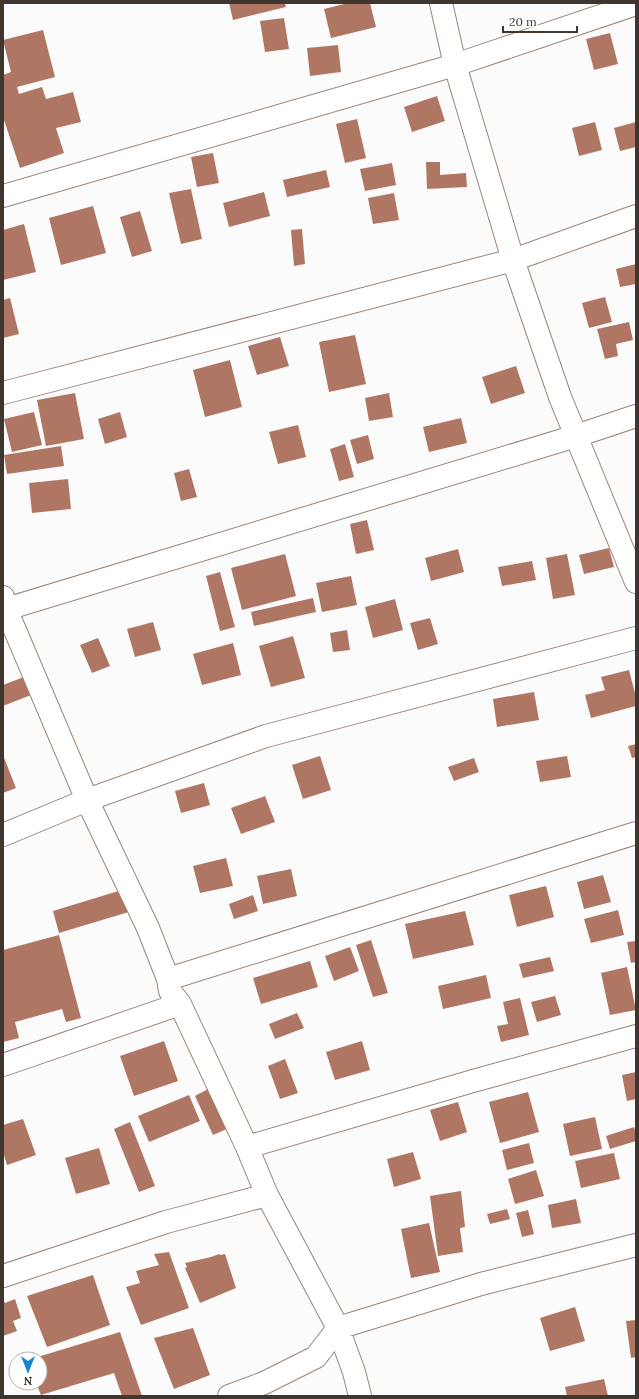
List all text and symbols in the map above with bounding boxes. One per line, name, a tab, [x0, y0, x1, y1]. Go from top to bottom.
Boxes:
scale bar	[503, 8, 577, 34]
text: 20 m	[509, 14, 537, 29]
north arrow	[8, 1351, 48, 1391]
text: N	[23, 1374, 32, 1388]

